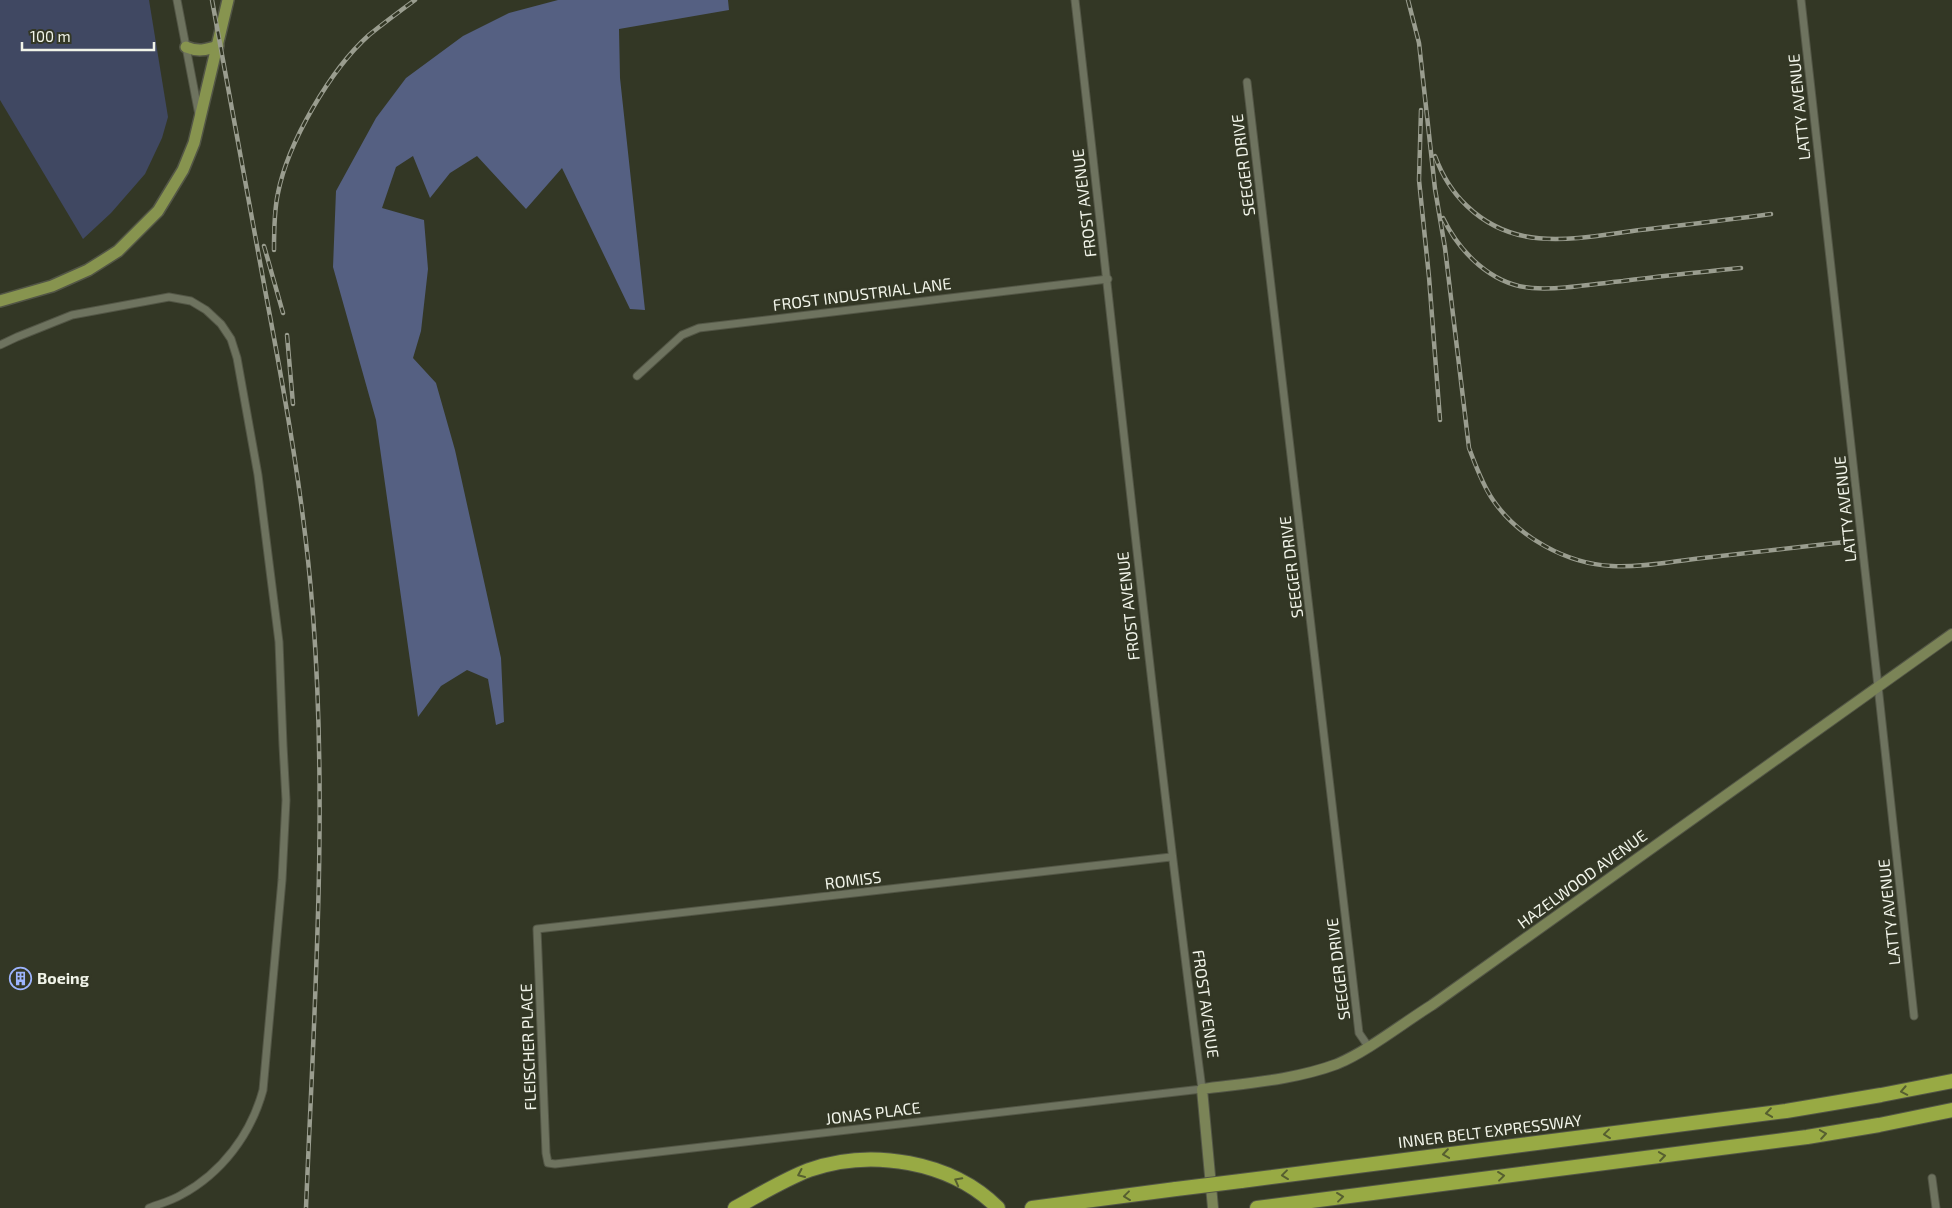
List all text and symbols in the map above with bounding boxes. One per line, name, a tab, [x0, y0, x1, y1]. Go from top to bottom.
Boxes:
scale bar	[22, 20, 155, 52]
text: 100 m	[30, 27, 71, 45]
street label: LATTY AVENUE	[1783, 53, 1814, 161]
street label: SEEGER DRIVE	[1227, 113, 1258, 217]
street label: FROST AVENUE	[1067, 148, 1100, 258]
street label: FROST INDUSTRIAL LANE	[772, 273, 952, 314]
street label: LATTY AVENUE	[1829, 455, 1860, 563]
street label: SEEGER DRIVE	[1275, 515, 1306, 619]
street label: FROST AVENUE	[1112, 551, 1143, 661]
street label: HAZELWOOD AVENUE	[1513, 825, 1650, 932]
street label: LATTY AVENUE	[1873, 858, 1904, 966]
street label: ROMISS	[824, 867, 882, 892]
street label: SEEGER DRIVE	[1322, 917, 1353, 1021]
street label: FROST AVENUE	[1189, 948, 1224, 1059]
building icon: Boeing	[9, 966, 33, 990]
place label: Boeing	[37, 968, 90, 987]
street label: FLEISCHER PLACE	[516, 983, 539, 1111]
one-way arrow	[1900, 1085, 1909, 1096]
street label: JONAS PLACE	[824, 1097, 922, 1128]
one-way arrow	[1764, 1107, 1772, 1118]
street label: INNER BELT EXPRESSWAY	[1397, 1110, 1583, 1151]
one-way arrow	[1603, 1128, 1611, 1139]
one-way arrow	[1820, 1129, 1828, 1140]
one-way arrow	[1442, 1149, 1451, 1159]
one-way arrow	[1658, 1151, 1667, 1161]
one-way arrow	[797, 1168, 806, 1178]
one-way arrow	[1281, 1169, 1289, 1180]
one-way arrow	[1497, 1171, 1505, 1182]
one-way arrow	[954, 1177, 963, 1187]
one-way arrow	[1123, 1190, 1131, 1201]
one-way arrow	[1336, 1192, 1344, 1203]

